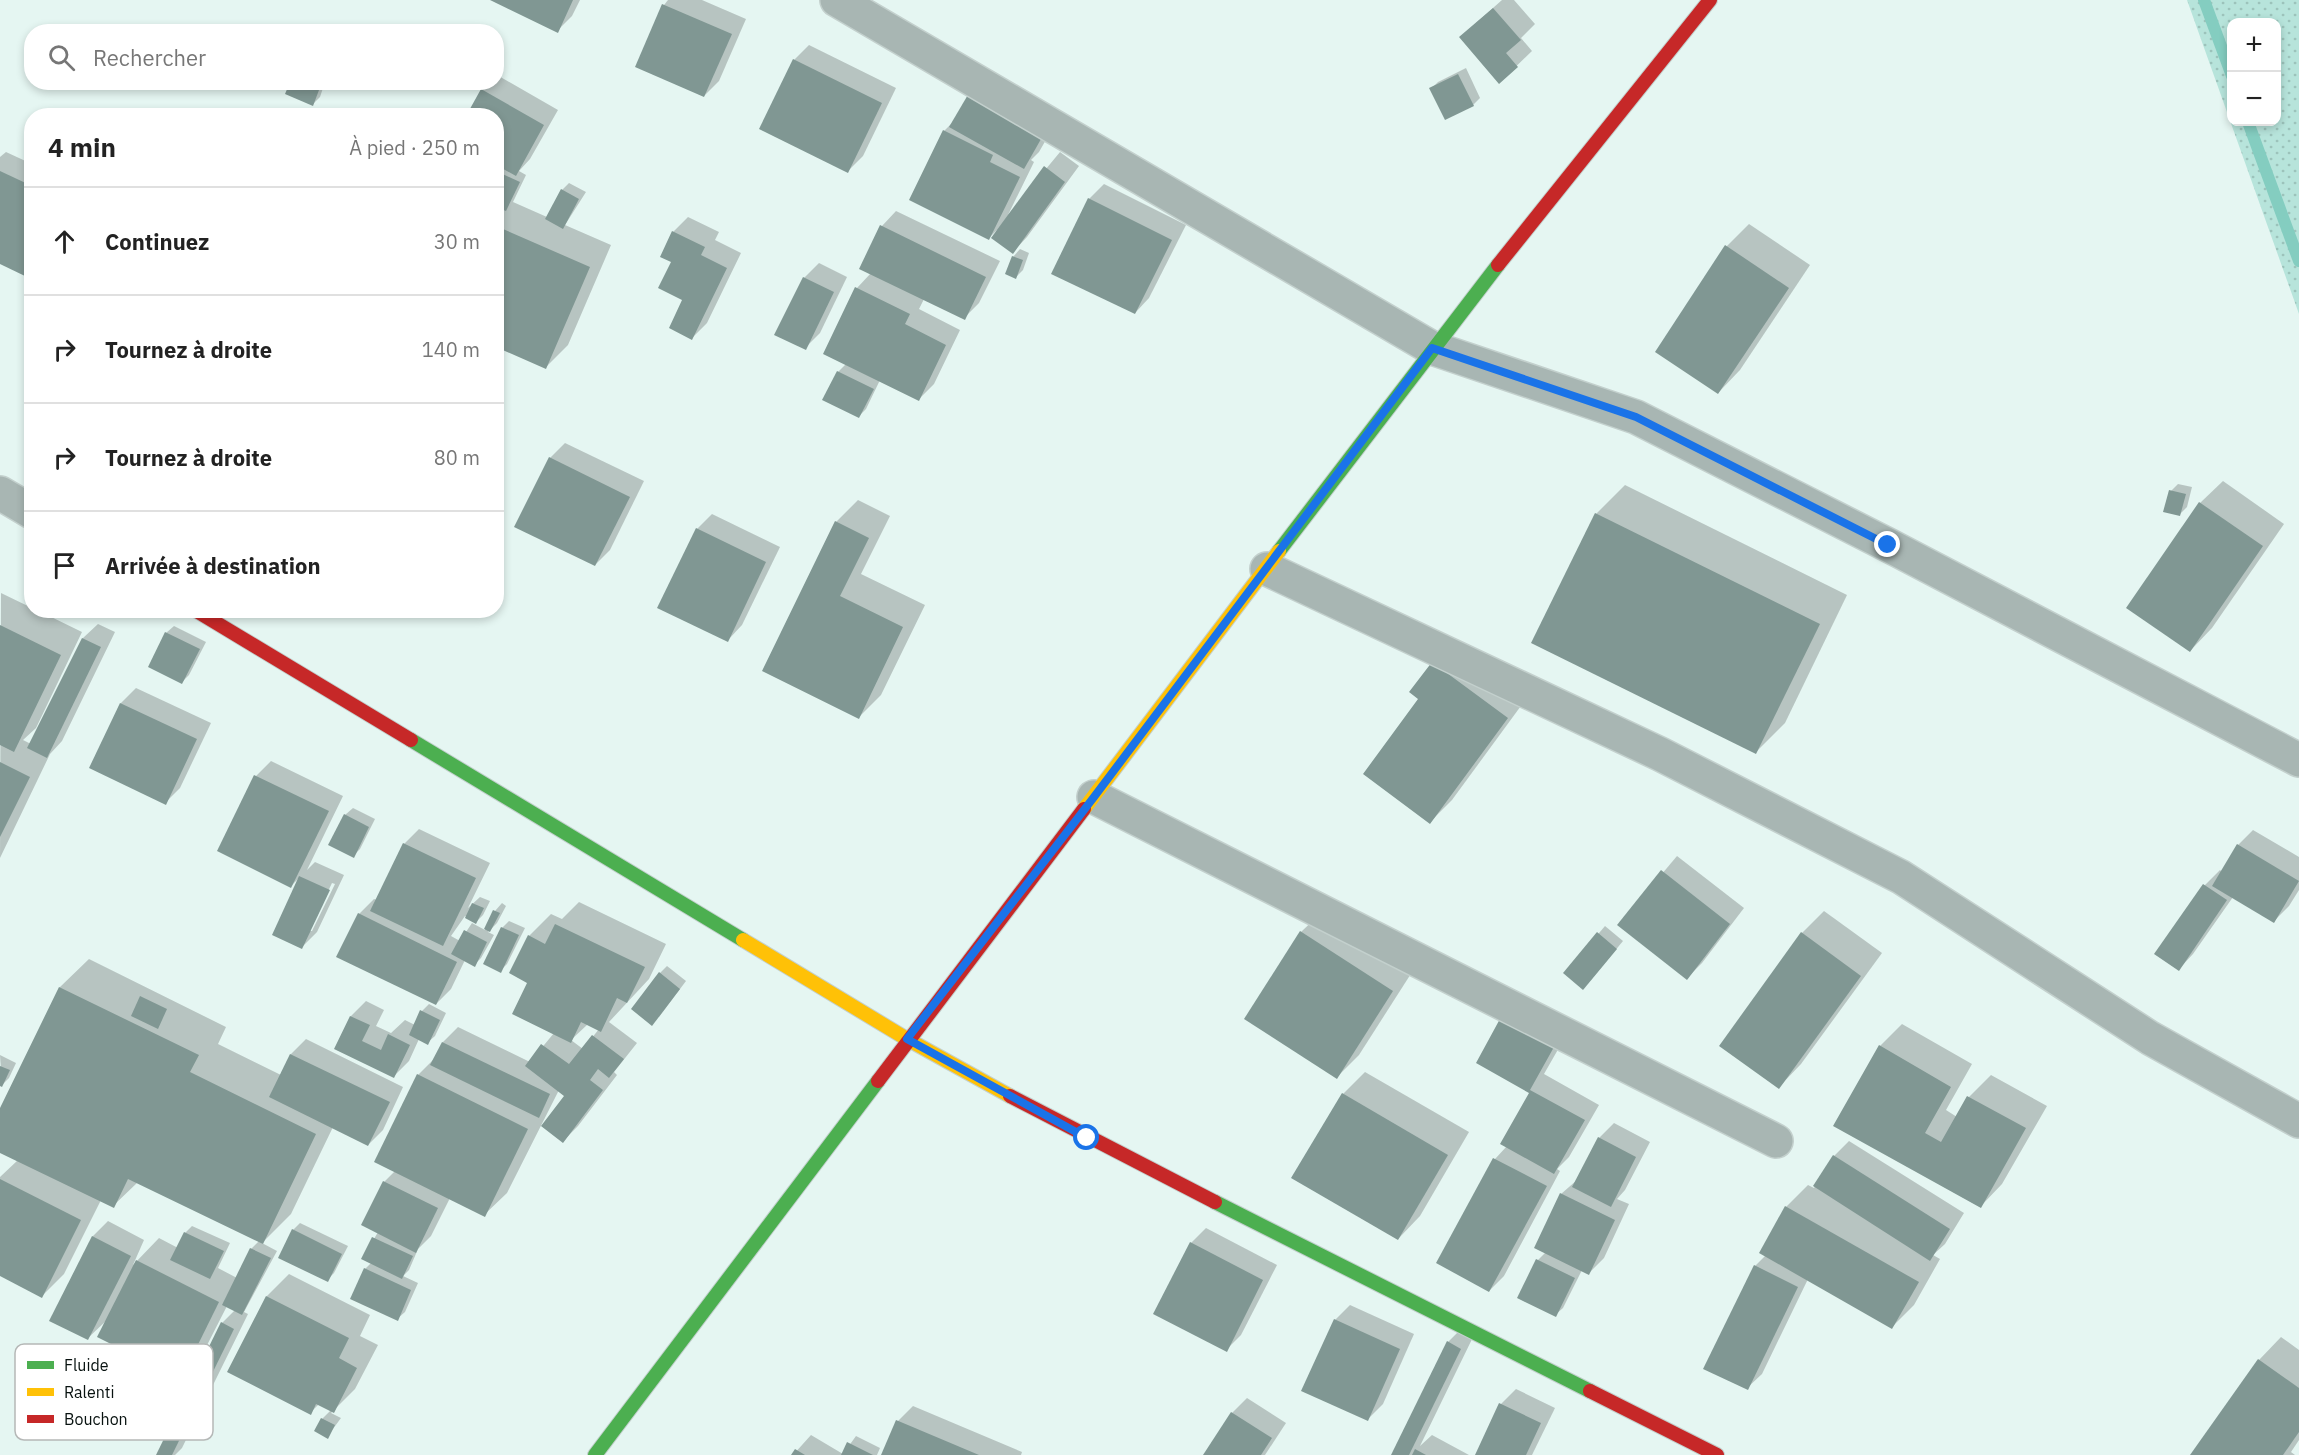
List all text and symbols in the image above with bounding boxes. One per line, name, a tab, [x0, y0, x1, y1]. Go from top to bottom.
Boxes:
map controls	[2227, 18, 2281, 126]
button: +	[2227, 18, 2281, 72]
search box	[24, 24, 504, 90]
icon: search	[45, 41, 78, 74]
text: Rechercher	[93, 43, 206, 72]
button: −	[2227, 72, 2281, 126]
text: 4 min	[48, 130, 116, 164]
text: À pied · 250 m	[349, 134, 480, 161]
icon: ahead	[48, 225, 81, 258]
text: Continuez	[105, 227, 209, 256]
text: 30 m	[434, 228, 480, 255]
icon: right	[48, 333, 81, 366]
text: Tournez à droite	[105, 335, 272, 364]
text: 140 m	[422, 336, 480, 363]
icon: right	[48, 441, 81, 474]
text: Tournez à droite	[105, 443, 272, 472]
text: 80 m	[434, 444, 480, 471]
route end	[1874, 531, 1900, 557]
icon: arrive	[48, 549, 81, 582]
text: Arrivée à destination	[105, 551, 321, 580]
route start	[1073, 1124, 1099, 1150]
legend	[15, 1344, 213, 1440]
text: Fluide	[64, 1355, 109, 1375]
text: Ralenti	[64, 1382, 114, 1402]
text: Bouchon	[64, 1409, 128, 1429]

